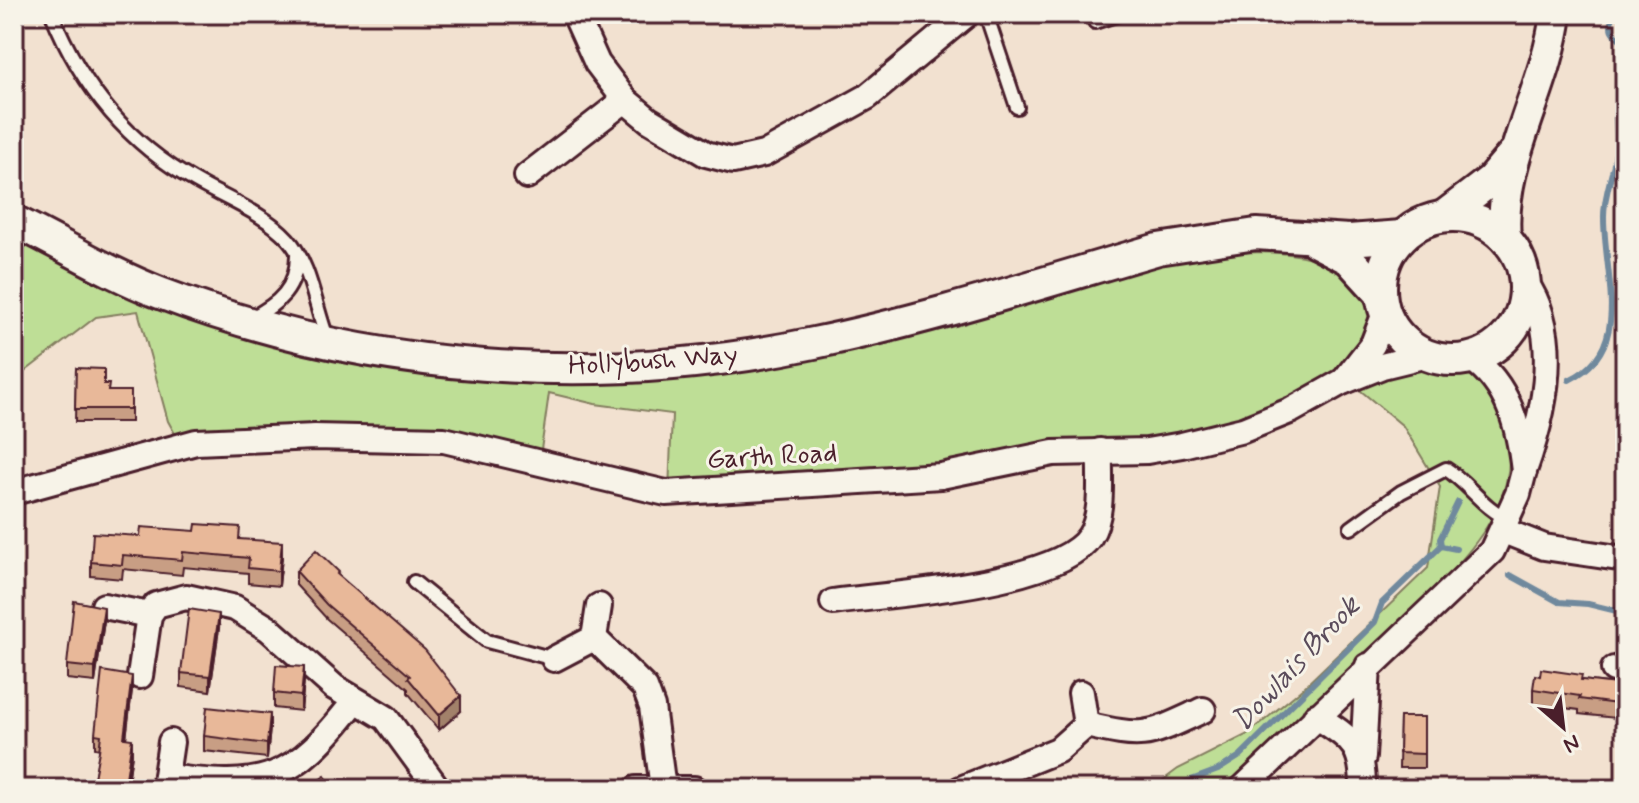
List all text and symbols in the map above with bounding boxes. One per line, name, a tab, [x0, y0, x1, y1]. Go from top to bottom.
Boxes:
street label: Hollybush Way	[567, 337, 739, 385]
street label: Garth Road	[706, 435, 838, 479]
water label: Dowlais Brook	[1223, 586, 1370, 740]
north arrow	[1523, 687, 1603, 767]
text: N	[1558, 727, 1584, 759]

